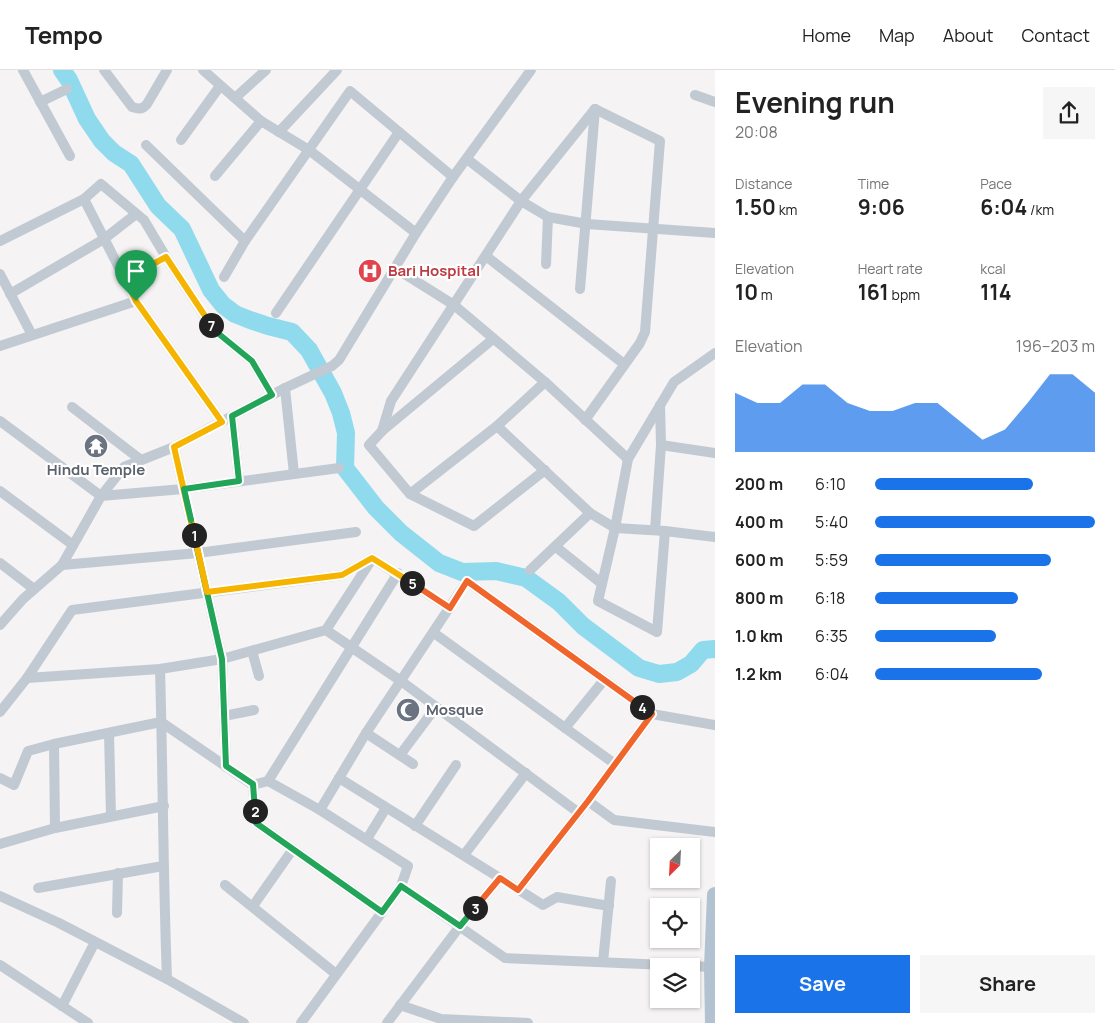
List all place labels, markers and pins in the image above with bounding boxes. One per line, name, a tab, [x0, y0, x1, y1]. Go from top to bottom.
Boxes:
pin	[115, 250, 157, 301]
hospital icon: Bari Hospital	[357, 258, 383, 284]
place label: Bari Hospital	[388, 260, 480, 281]
pin: 7	[198, 312, 224, 338]
temple icon: Hindu Temple	[83, 433, 109, 459]
place label: Hindu Temple	[47, 459, 145, 480]
pin: 1	[182, 522, 206, 548]
pin: 5	[400, 570, 424, 596]
pin: 4	[630, 694, 654, 720]
mosque icon: Mosque	[395, 697, 421, 723]
place label: Mosque	[426, 699, 484, 720]
pin: 2	[242, 798, 268, 824]
pin: 3	[462, 896, 488, 920]

